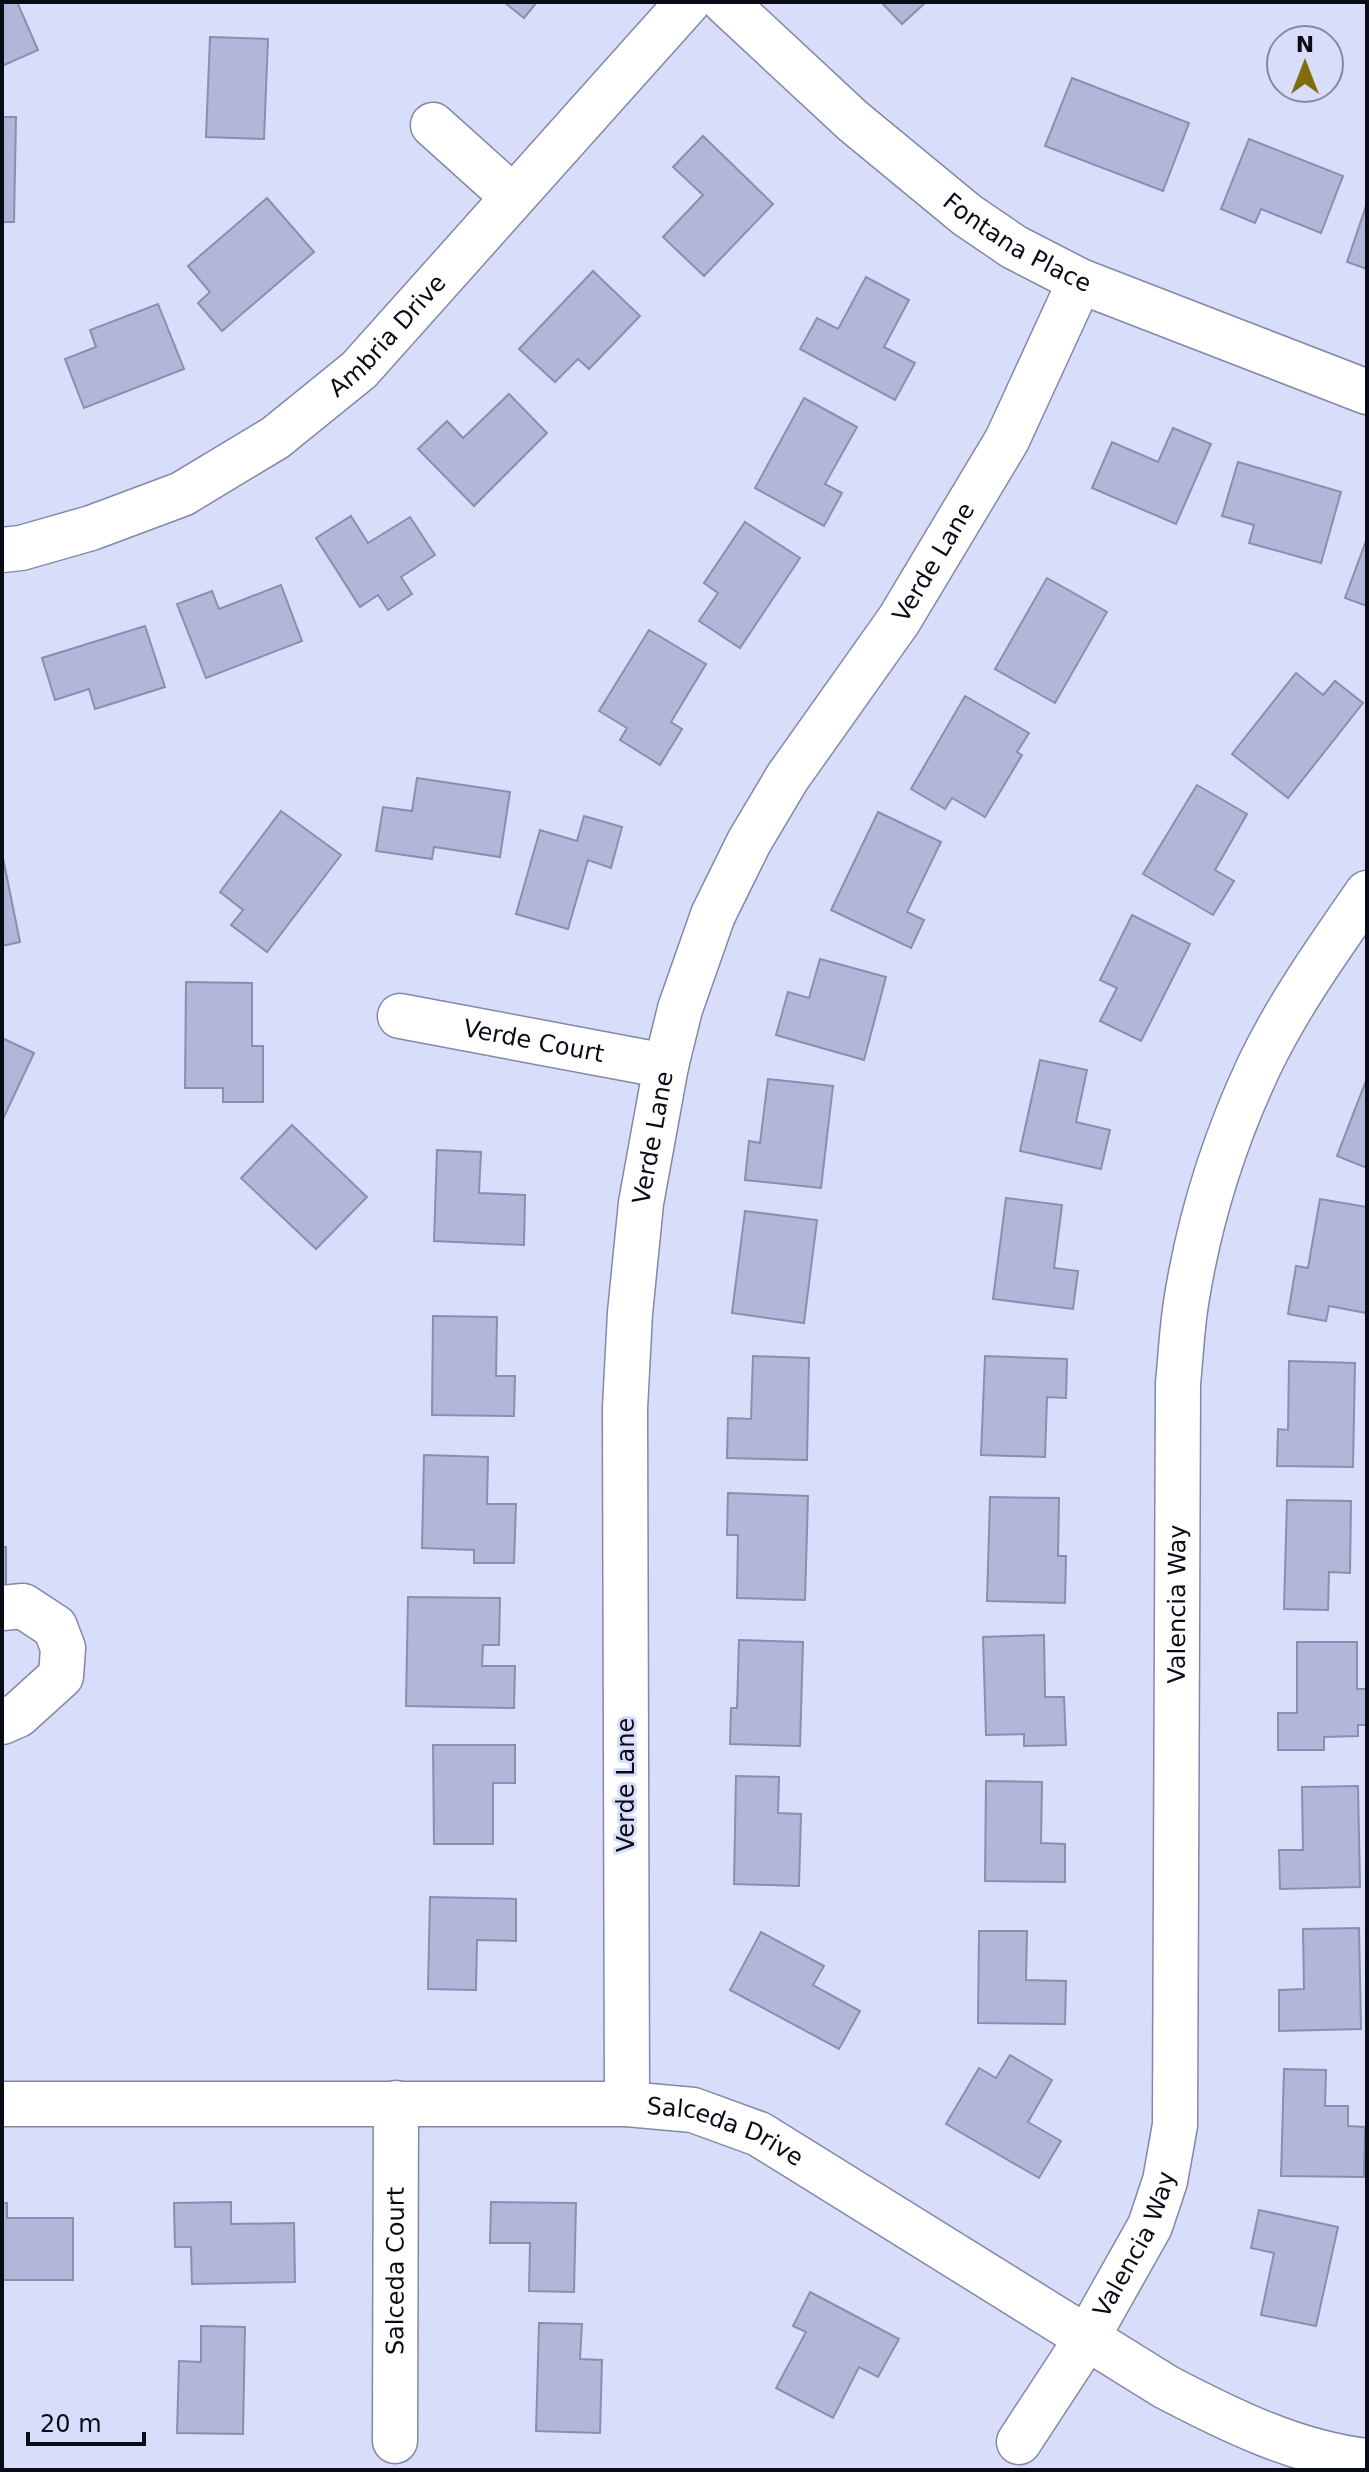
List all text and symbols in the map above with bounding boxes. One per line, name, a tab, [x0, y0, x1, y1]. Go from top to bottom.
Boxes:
north arrow	[1265, 24, 1345, 104]
text: N	[1296, 32, 1314, 57]
street label: Fontana Place	[937, 187, 1095, 298]
street label: Ambria Drive	[323, 269, 452, 403]
street label: Verde Lane	[887, 497, 980, 627]
street label: Verde Court	[461, 1014, 606, 1068]
street label: Verde Lane	[627, 1069, 679, 1206]
street label: Valencia Way	[1163, 1524, 1191, 1684]
street label: Verde Lane	[612, 1718, 640, 1852]
street label: Salceda Drive	[646, 2092, 809, 2172]
street label: Valencia Way	[1088, 2169, 1180, 2322]
street label: Salceda Court	[381, 2187, 410, 2355]
scale bar	[28, 2396, 144, 2446]
text: 20 m	[40, 2410, 102, 2438]

